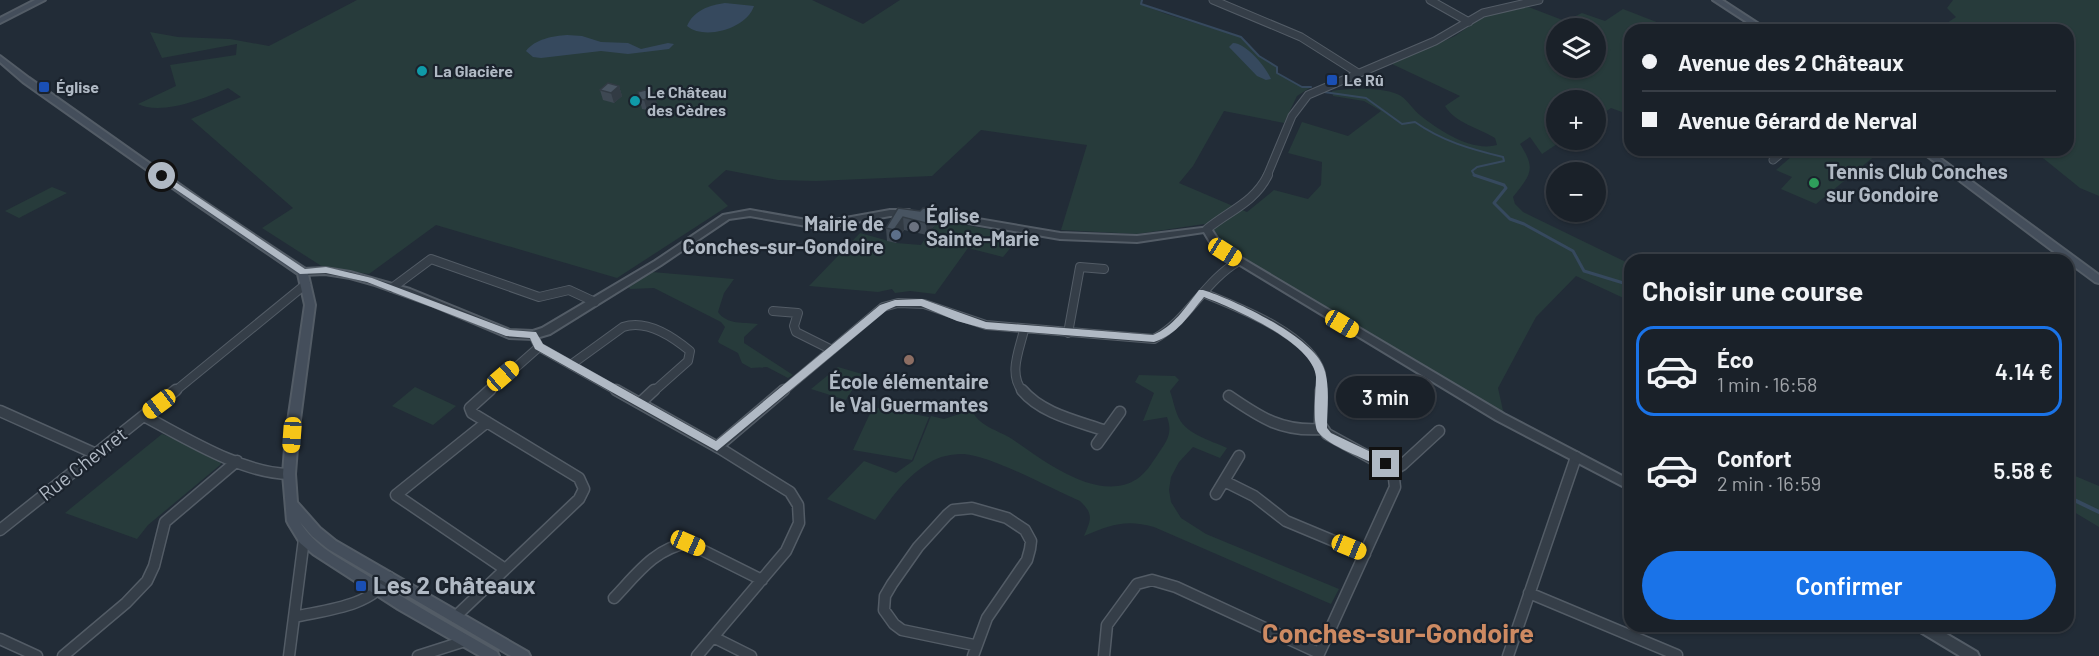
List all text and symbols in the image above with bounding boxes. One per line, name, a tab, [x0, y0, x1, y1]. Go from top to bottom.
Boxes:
map controls	[1546, 18, 1606, 222]
button: layers	[1546, 18, 1606, 78]
text: Avenue des 2 Châteaux	[1678, 49, 1904, 75]
place label: La Glacière	[434, 61, 513, 80]
marker: La Glacière	[415, 64, 429, 78]
place label: Le Rû	[1344, 70, 1384, 89]
marker: Le Rû	[1325, 73, 1339, 87]
place label: Église	[56, 77, 99, 96]
marker: Église	[37, 80, 51, 94]
place label: Le Château des Cèdres	[647, 82, 727, 119]
button: +	[1546, 90, 1606, 150]
marker: Le Château des Cèdres	[628, 94, 642, 108]
text: Avenue Gérard de Nerval	[1678, 107, 1917, 133]
place label: Tennis Club Conches sur Gondoire	[1826, 159, 2008, 206]
route start	[148, 162, 175, 189]
button: −	[1546, 162, 1606, 222]
marker: Tennis Club Conches sur Gondoire	[1807, 176, 1821, 190]
place label: Église Sainte-Marie	[926, 203, 1040, 250]
place label: Mairie de Conches-sur-Gondoire	[683, 211, 884, 258]
marker: Église Sainte-Marie	[907, 220, 921, 234]
marker: Mairie de Conches-sur-Gondoire	[889, 228, 903, 242]
car	[1205, 235, 1245, 269]
text: Choisir une course	[1642, 274, 1863, 306]
car	[1322, 307, 1362, 341]
icon: car	[1645, 344, 1699, 398]
text: Éco	[1717, 346, 1754, 372]
marker: École élémentaire le Val Guermantes	[902, 353, 916, 367]
car	[484, 357, 522, 395]
text: 4.14 €	[1995, 358, 2053, 384]
place label: École élémentaire le Val Guermantes	[829, 369, 989, 416]
text: 1 min · 16:58	[1717, 372, 1817, 396]
callout: 3 min	[1336, 377, 1436, 419]
text: 3 min	[1362, 385, 1409, 409]
car	[139, 386, 179, 422]
car	[282, 416, 302, 454]
street label: Rue Chevret	[34, 421, 131, 505]
icon: car	[1645, 443, 1699, 497]
text: Confort	[1717, 445, 1792, 471]
route end	[1372, 450, 1399, 477]
text: 5.58 €	[1994, 457, 2053, 483]
text: 2 min · 16:59	[1717, 471, 1821, 495]
car	[668, 527, 708, 559]
car	[1329, 532, 1369, 562]
button: Confirmer	[1642, 551, 2056, 620]
place label: Les 2 Châteaux	[373, 570, 536, 599]
marker: Les 2 Châteaux	[354, 579, 368, 593]
district label: Conches-sur-Gondoire	[1262, 616, 1534, 648]

